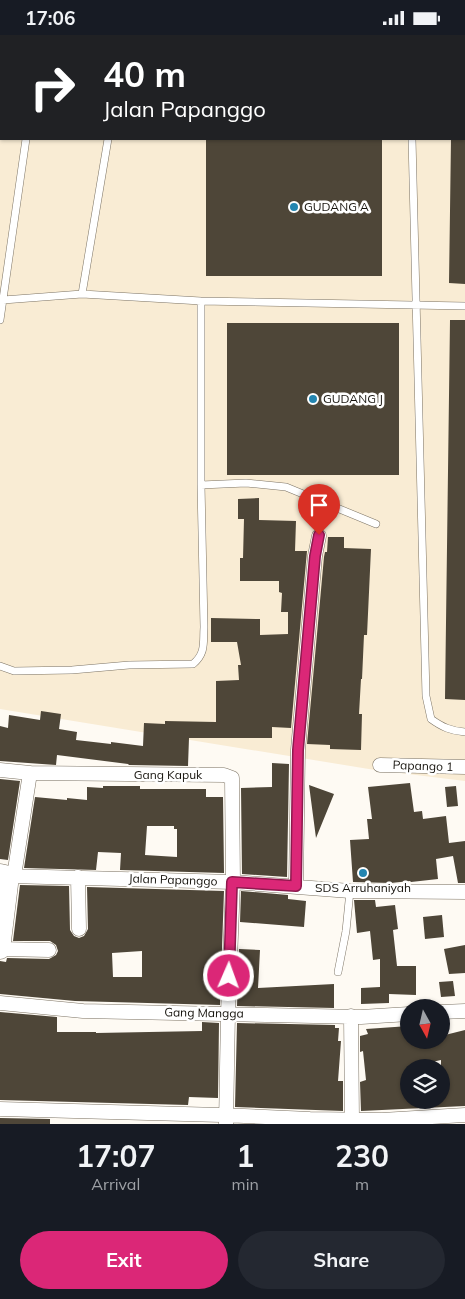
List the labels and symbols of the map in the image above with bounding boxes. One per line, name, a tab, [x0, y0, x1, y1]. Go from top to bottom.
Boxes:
place label: GUDANG A	[304, 199, 369, 214]
marker: GUDANG A	[288, 201, 300, 213]
place label: GUDANG J	[323, 391, 383, 406]
marker: GUDANG J	[307, 393, 319, 405]
pin	[298, 484, 340, 535]
street label: Papango 1	[392, 757, 454, 774]
street label: Gang Kapuk	[134, 767, 203, 782]
marker: SDS Arruhaniyah	[357, 867, 369, 879]
street label: Jalan Papanggo	[128, 870, 218, 889]
place label: SDS Arruhaniyah	[315, 880, 411, 895]
position arrow	[202, 949, 254, 1001]
north arrow	[400, 999, 450, 1049]
street label: Gang Mangga	[164, 1004, 244, 1021]

